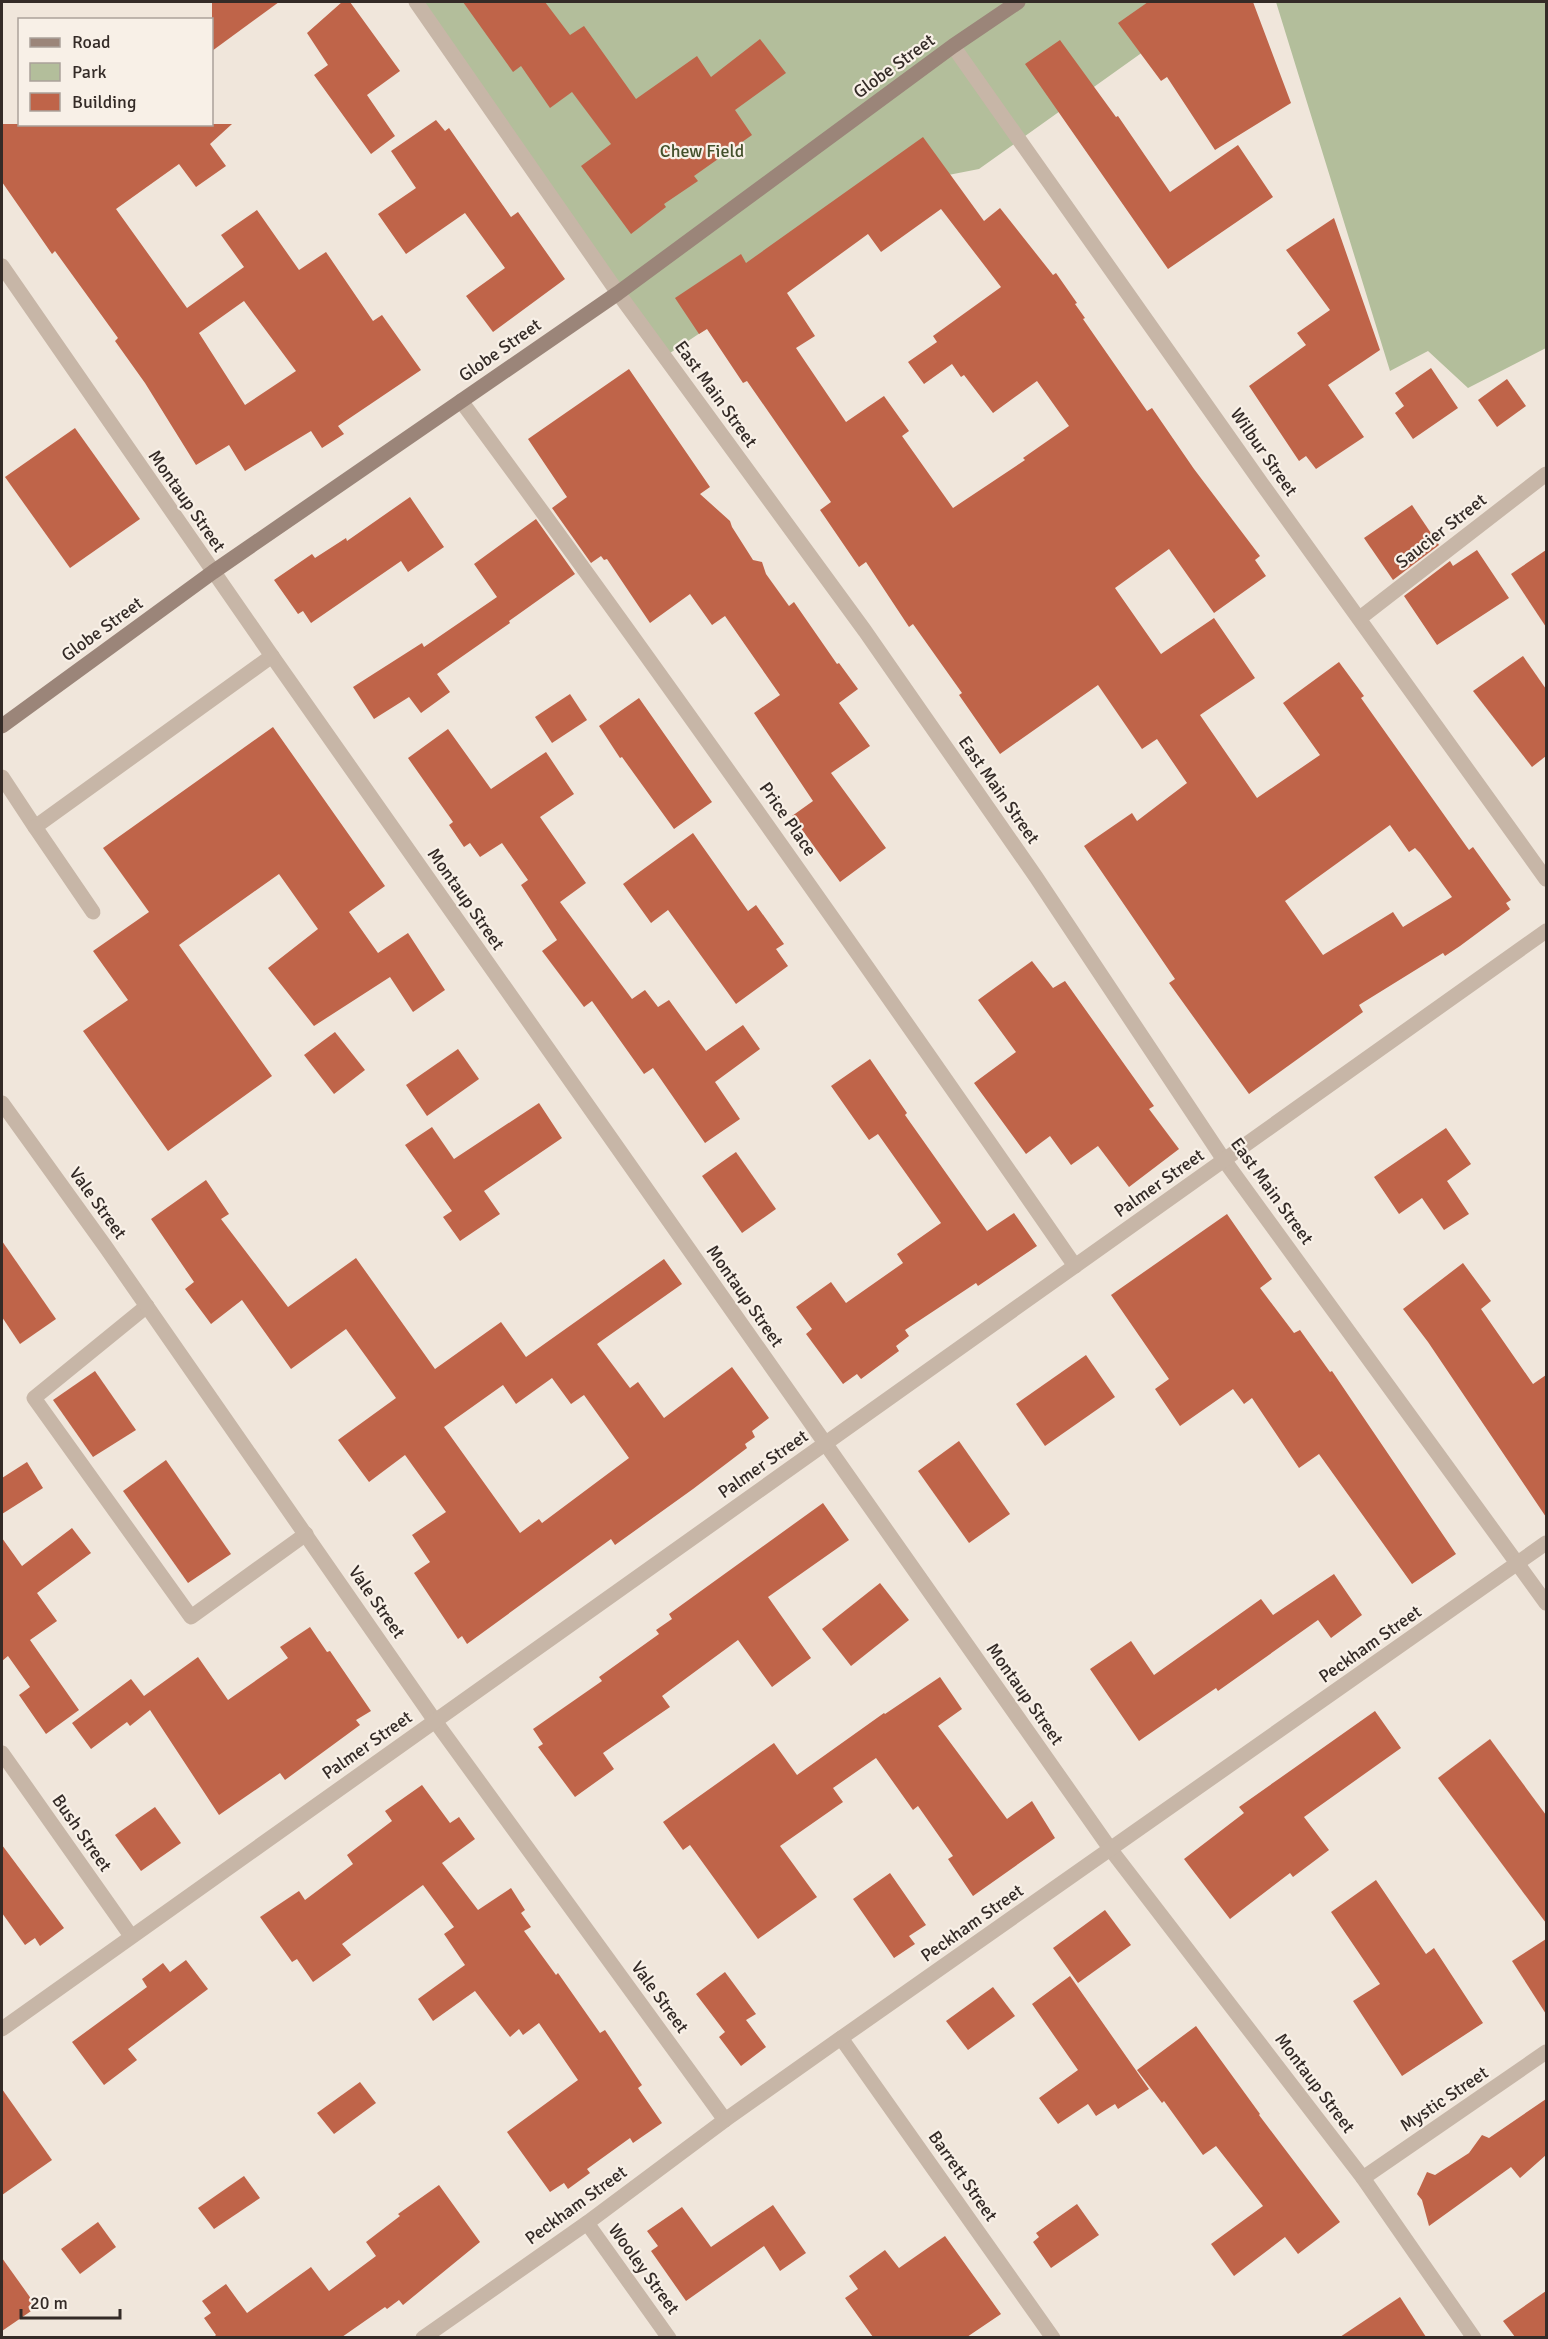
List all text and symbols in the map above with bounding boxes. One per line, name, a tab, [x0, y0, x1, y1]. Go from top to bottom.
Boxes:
legend	[18, 18, 213, 126]
street label: Globe Street	[849, 29, 939, 103]
text: Road	[72, 31, 111, 53]
text: Park	[72, 61, 107, 83]
text: Building	[72, 91, 136, 113]
park label: Chew Field	[660, 140, 744, 162]
street label: Globe Street	[455, 314, 545, 386]
street label: East Main Street	[670, 336, 762, 452]
street label: Wilbur Street	[1226, 404, 1302, 500]
street label: Montaup Street	[144, 446, 230, 556]
street label: Saucier Street	[1391, 489, 1491, 573]
street label: Globe Street	[57, 592, 147, 666]
street label: East Main Street	[954, 732, 1044, 848]
street label: Price Place	[755, 778, 821, 860]
street label: Montaup Street	[423, 844, 509, 954]
street label: East Main Street	[1226, 1133, 1318, 1249]
street label: Palmer Street	[1110, 1144, 1208, 1222]
street label: Vale Street	[64, 1163, 132, 1243]
street label: Montaup Street	[702, 1241, 788, 1351]
street label: Palmer Street	[714, 1425, 812, 1503]
street label: Vale Street	[344, 1561, 410, 1643]
street label: Peckham Street	[1314, 1600, 1426, 1688]
street label: Montaup Street	[982, 1639, 1068, 1749]
street label: Palmer Street	[318, 1706, 416, 1784]
street label: Bush Street	[47, 1790, 117, 1876]
street label: Peckham Street	[916, 1879, 1028, 1967]
street label: Vale Street	[626, 1957, 694, 2037]
street label: Montaup Street	[1270, 2029, 1360, 2137]
street label: Mystic Street	[1396, 2062, 1492, 2136]
street label: Barrett Street	[924, 2127, 1002, 2225]
street label: Peckham Street	[521, 2161, 631, 2249]
street label: Wooley Street	[604, 2219, 684, 2319]
scale bar	[21, 2282, 120, 2320]
text: 20 m	[30, 2292, 68, 2314]

